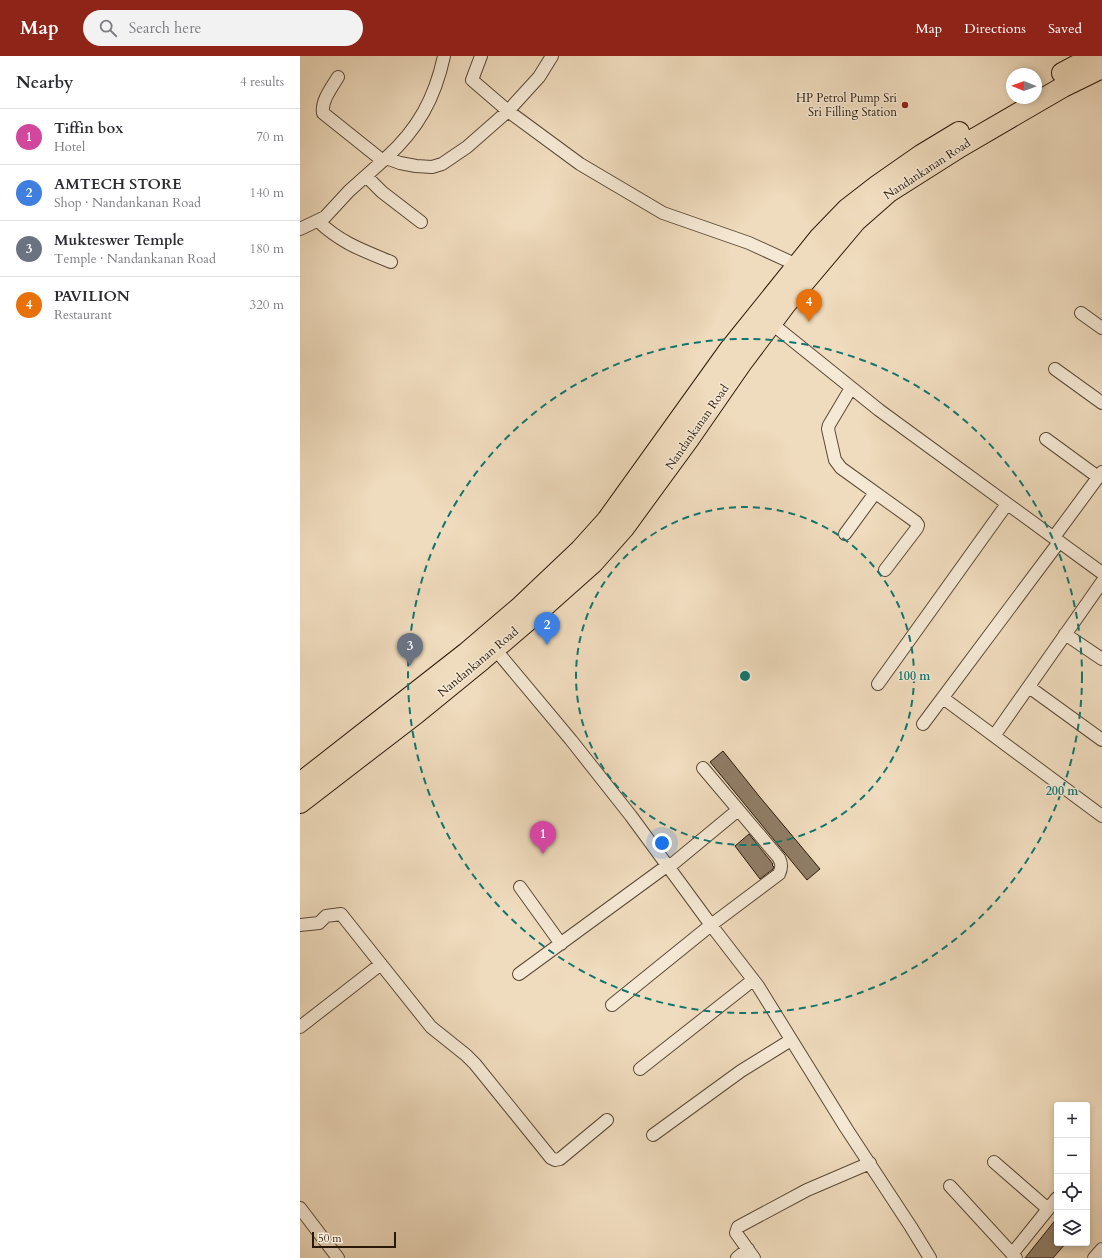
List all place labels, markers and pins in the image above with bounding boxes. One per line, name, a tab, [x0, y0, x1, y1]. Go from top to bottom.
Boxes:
place label: HP Petrol Pump Sri Sri Filling Station	[796, 90, 898, 120]
marker: HP Petrol Pump Sri Sri Filling Station	[900, 100, 910, 110]
pin: 4	[796, 289, 822, 322]
pin: 2	[534, 612, 560, 645]
pin: 3	[397, 633, 423, 666]
centre of rings	[738, 669, 752, 683]
pin: 1	[530, 821, 556, 854]

